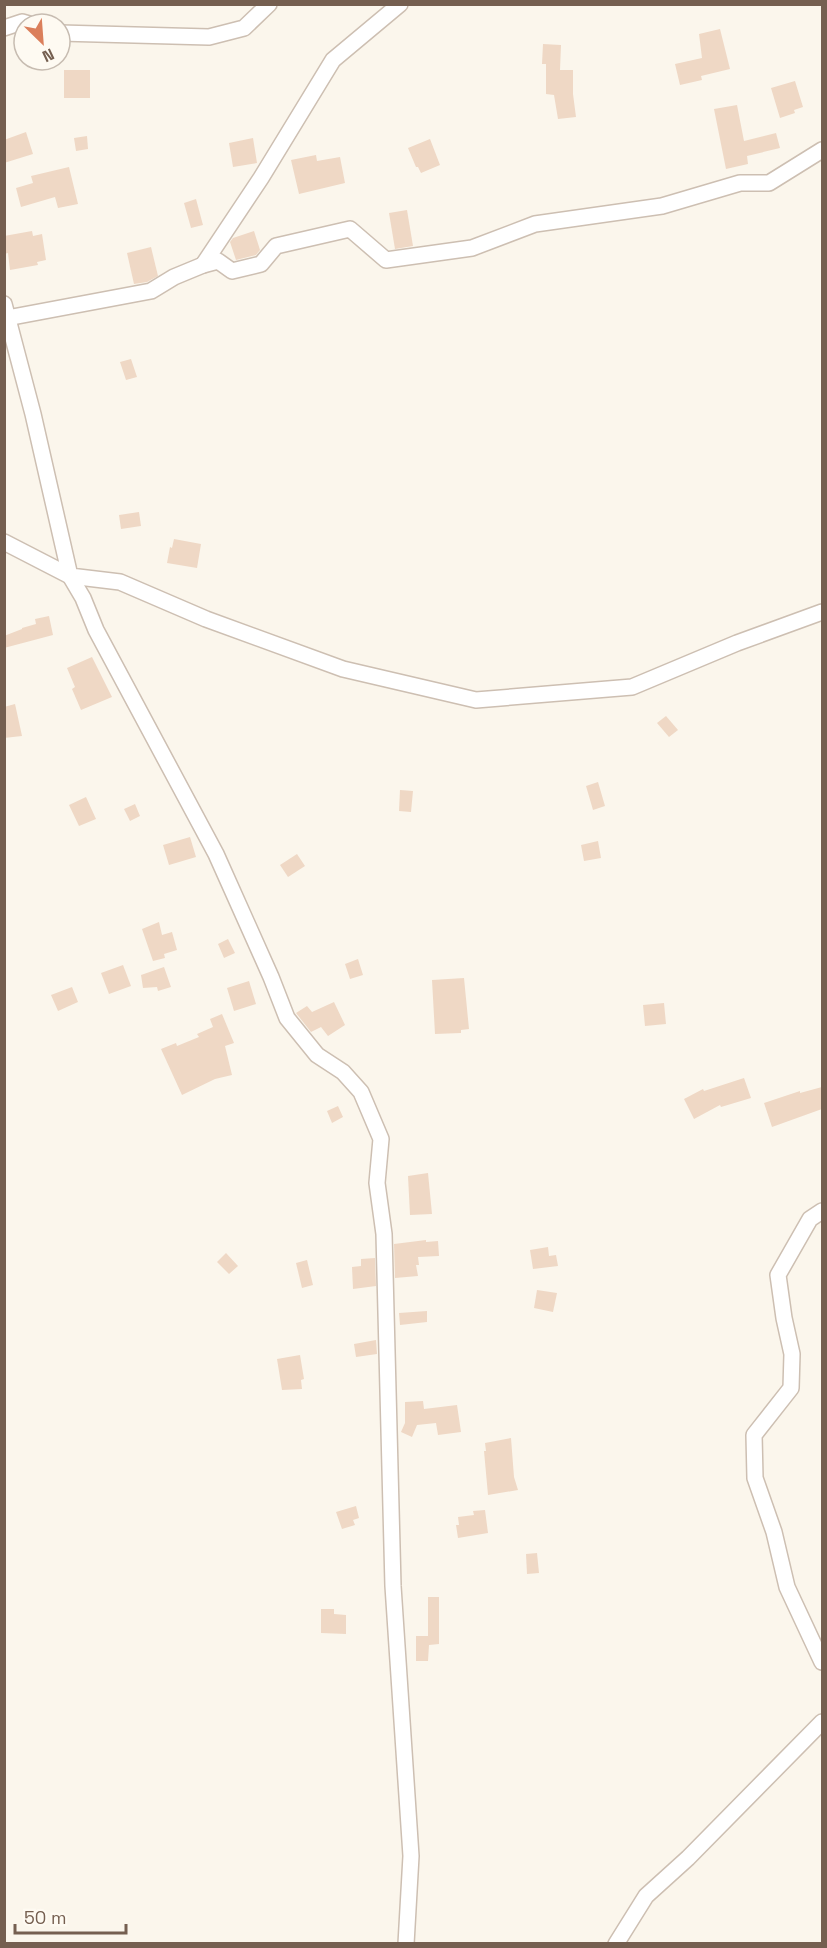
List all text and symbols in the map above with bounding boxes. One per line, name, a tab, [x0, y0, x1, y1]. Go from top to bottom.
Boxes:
north arrow	[12, 12, 72, 72]
text: N	[39, 43, 57, 67]
scale bar	[15, 1897, 126, 1935]
text: 50 m	[24, 1906, 66, 1929]

